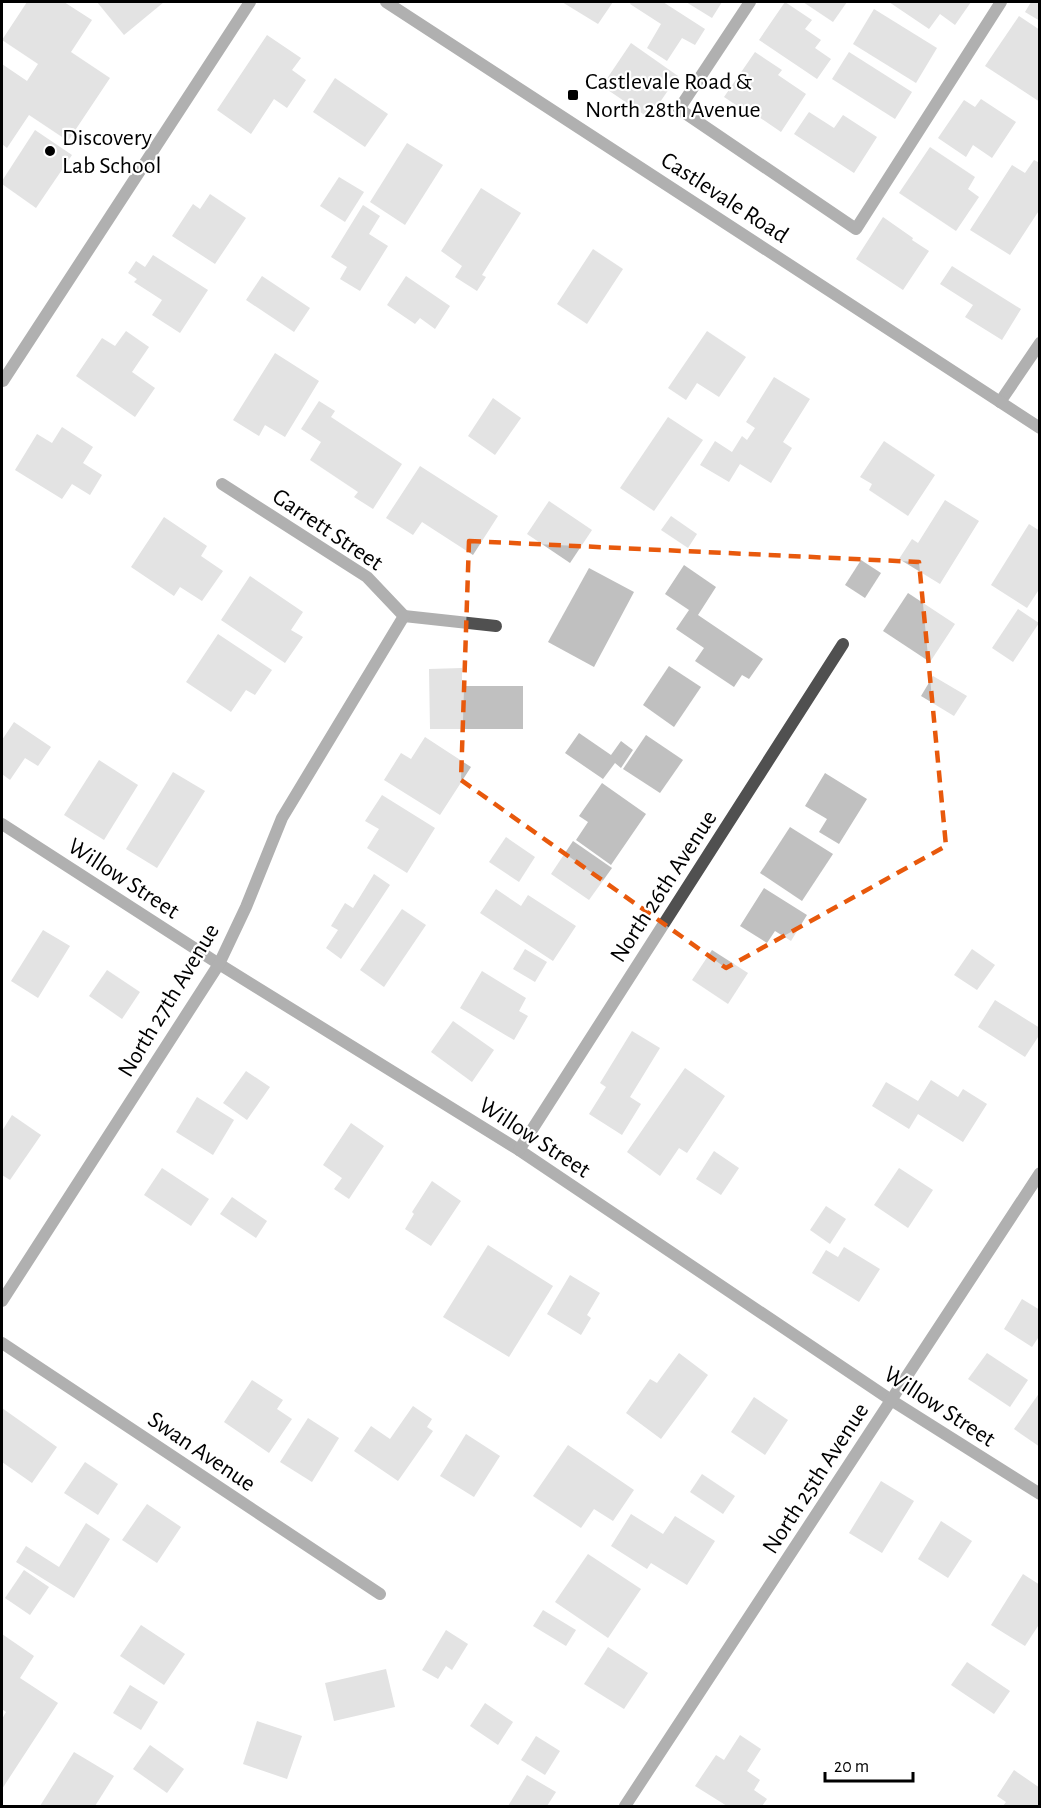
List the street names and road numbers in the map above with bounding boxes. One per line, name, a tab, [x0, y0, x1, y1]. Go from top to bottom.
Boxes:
street label: Castlevale Road	[656, 148, 792, 248]
street label: Garrett Street	[268, 484, 387, 576]
street label: North 26th Avenue	[606, 806, 722, 967]
street label: Willow Street	[64, 834, 184, 924]
street label: North 27th Avenue	[114, 920, 224, 1081]
street label: Willow Street	[475, 1093, 595, 1183]
street label: Willow Street	[880, 1362, 1000, 1452]
street label: North 25th Avenue	[758, 1399, 873, 1558]
street label: Swan Avenue	[143, 1407, 259, 1496]

